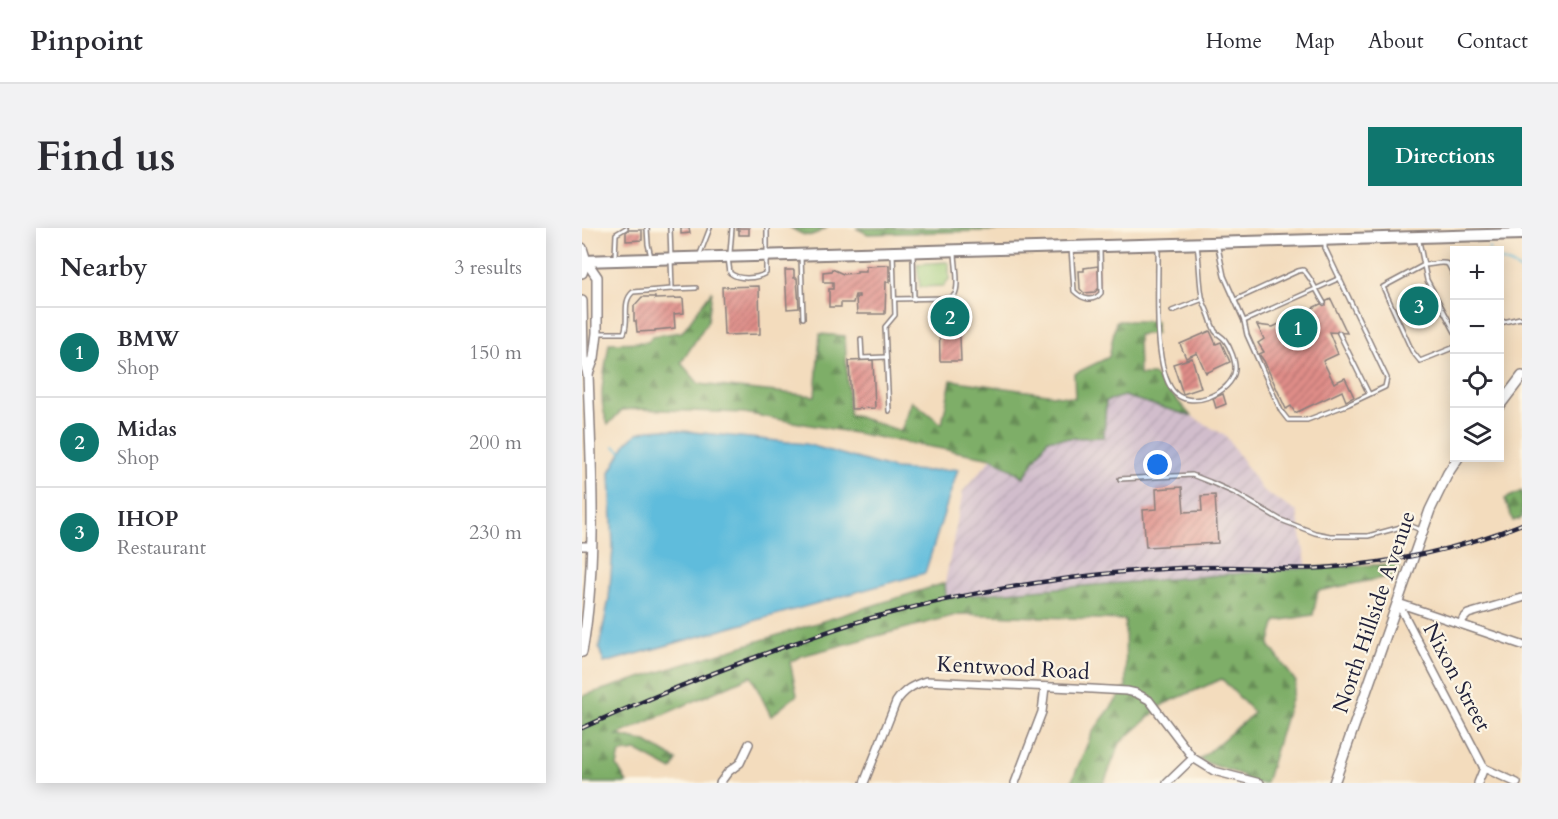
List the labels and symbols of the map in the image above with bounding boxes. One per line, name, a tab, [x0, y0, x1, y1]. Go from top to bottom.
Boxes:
pin: 3	[1400, 284, 1438, 328]
pin: 2	[930, 294, 970, 340]
pin: 1	[1278, 306, 1318, 350]
your location	[1143, 450, 1172, 479]
street label: North Hillside Avenue	[1325, 507, 1423, 717]
street label: Nixon Street	[1416, 617, 1498, 737]
street label: Kentwood Road	[936, 649, 1091, 687]

